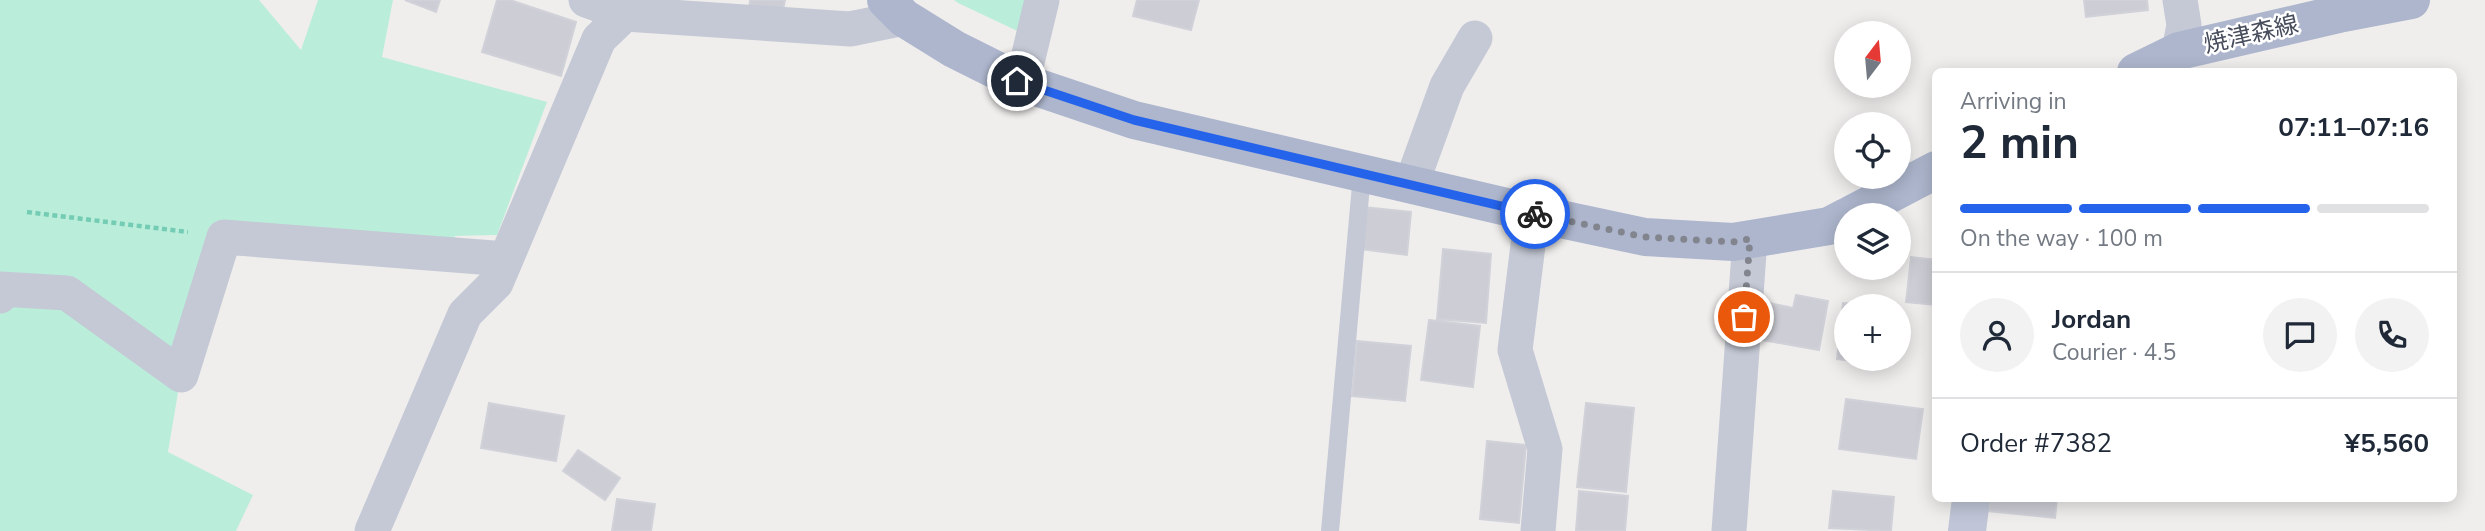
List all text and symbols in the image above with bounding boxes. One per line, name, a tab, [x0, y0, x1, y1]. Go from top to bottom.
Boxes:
street label: 焼津森線	[2201, 8, 2301, 60]
north arrow	[1834, 21, 1911, 98]
map controls	[1834, 21, 1911, 371]
pin	[987, 51, 1047, 111]
icon: home	[998, 62, 1036, 100]
text: Arriving in	[1960, 86, 2067, 117]
text: 07:11–07:16	[2278, 110, 2429, 145]
text: 2 min	[1960, 111, 2079, 174]
button: locate	[1834, 112, 1911, 189]
courier	[1500, 179, 1570, 249]
icon: bike	[1516, 195, 1554, 233]
button: layers	[1834, 203, 1911, 280]
text: On the way · 100 m	[1960, 223, 2163, 254]
pin	[1714, 287, 1774, 347]
button: +	[1834, 294, 1911, 371]
icon: bag	[1725, 298, 1763, 336]
button: person	[1960, 298, 2034, 372]
button: chat	[2263, 298, 2337, 372]
button: phone	[2355, 298, 2429, 372]
text: Jordan	[2052, 302, 2131, 337]
text: Courier · 4.5	[2052, 337, 2176, 368]
text: Order #7382	[1960, 426, 2112, 461]
text: ¥5,560	[2345, 426, 2429, 461]

